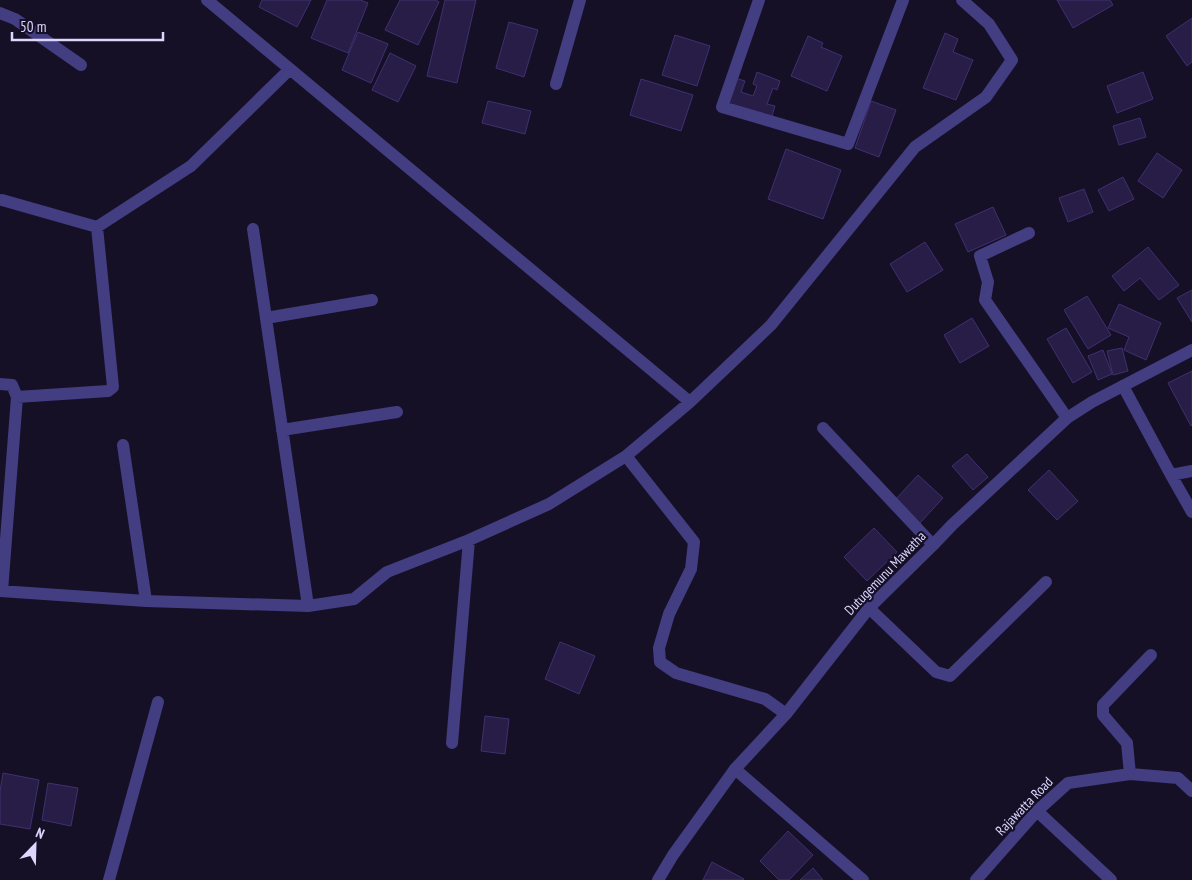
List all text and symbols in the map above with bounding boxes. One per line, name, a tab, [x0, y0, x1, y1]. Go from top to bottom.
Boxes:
scale bar	[12, 10, 164, 42]
text: 50 m	[20, 17, 46, 36]
street label: Dutugemunu Mawatha	[840, 527, 930, 619]
street label: Rajawatta Road	[991, 773, 1057, 839]
north arrow	[10, 820, 60, 870]
text: N	[33, 823, 47, 843]

